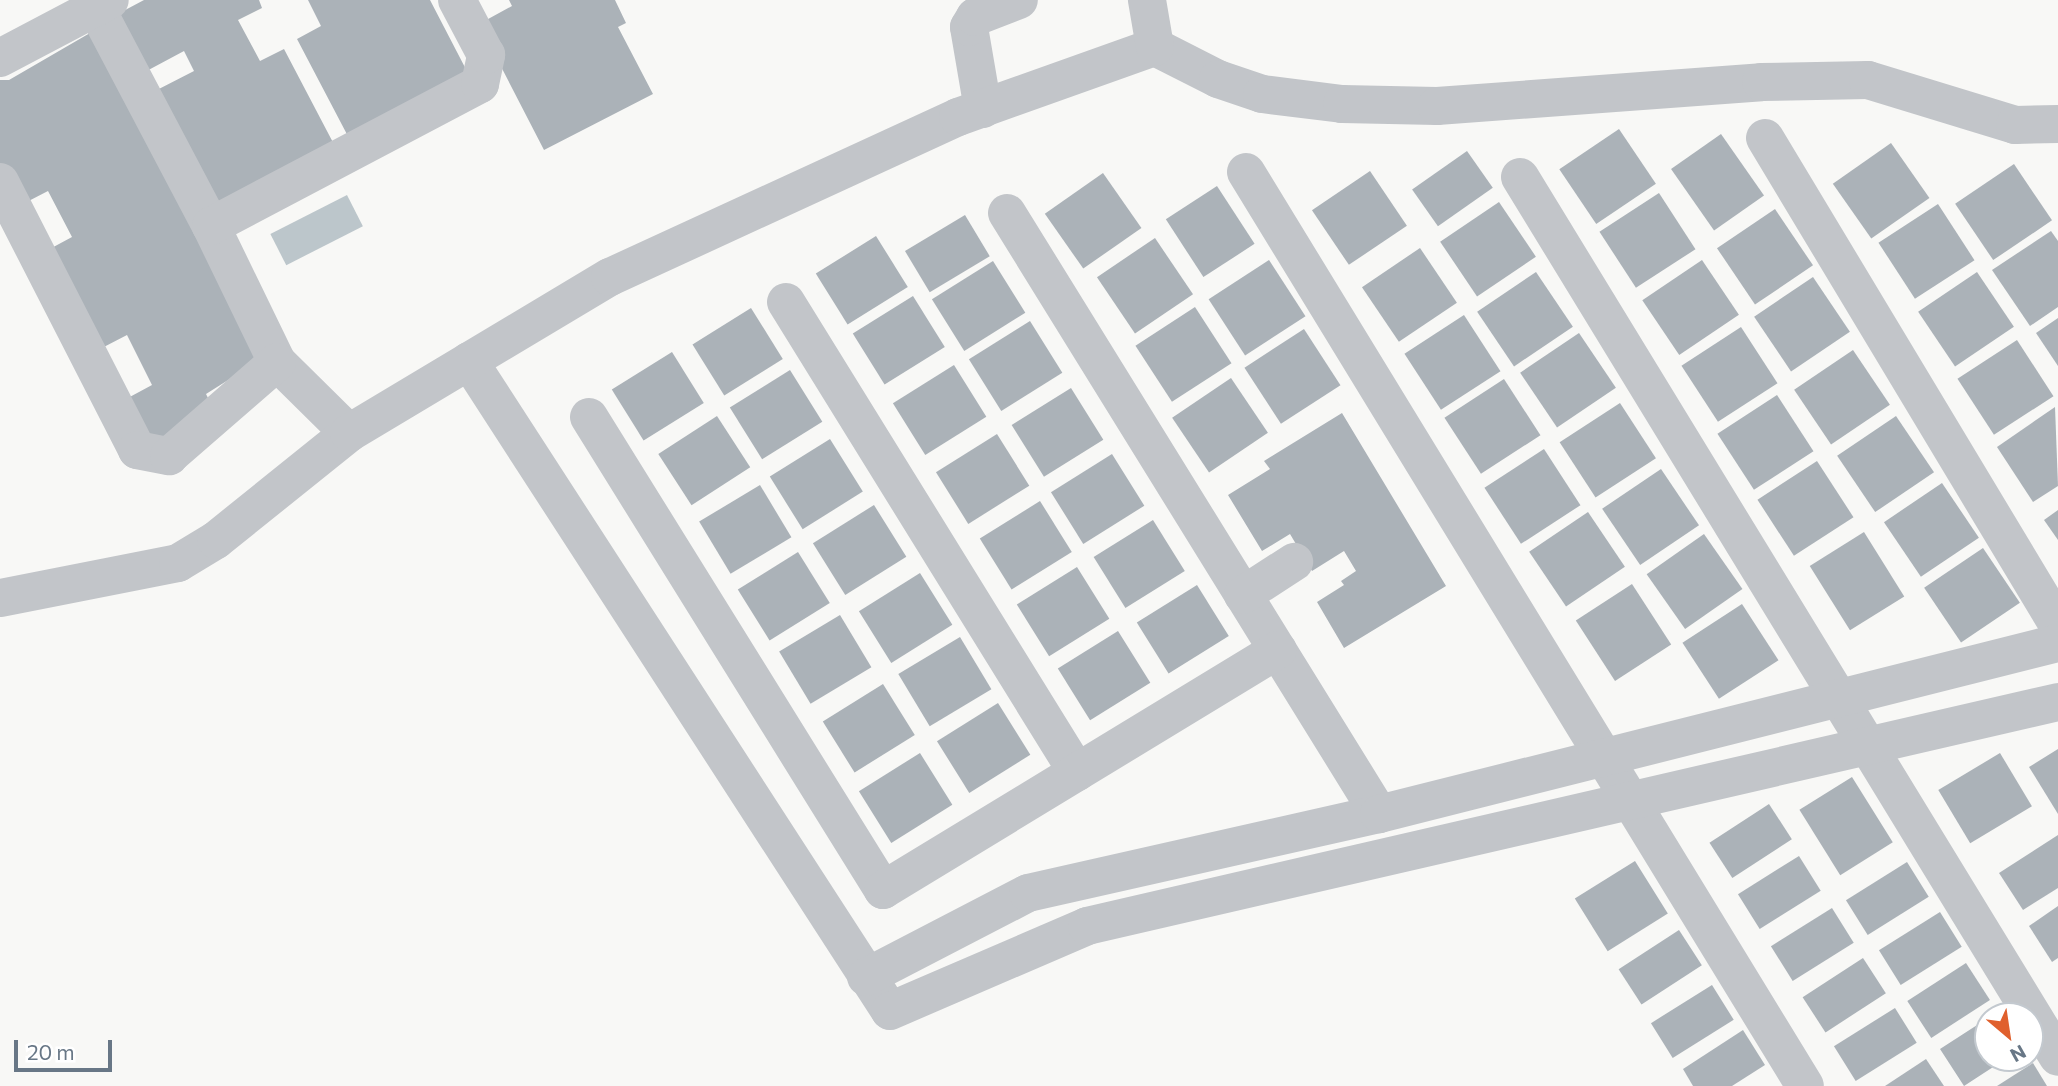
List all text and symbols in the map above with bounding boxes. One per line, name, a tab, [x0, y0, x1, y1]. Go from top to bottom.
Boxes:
north arrow	[1974, 1002, 2044, 1072]
scale bar	[18, 1026, 116, 1070]
text: 20 m	[27, 1039, 75, 1064]
text: N	[2007, 1041, 2030, 1068]

